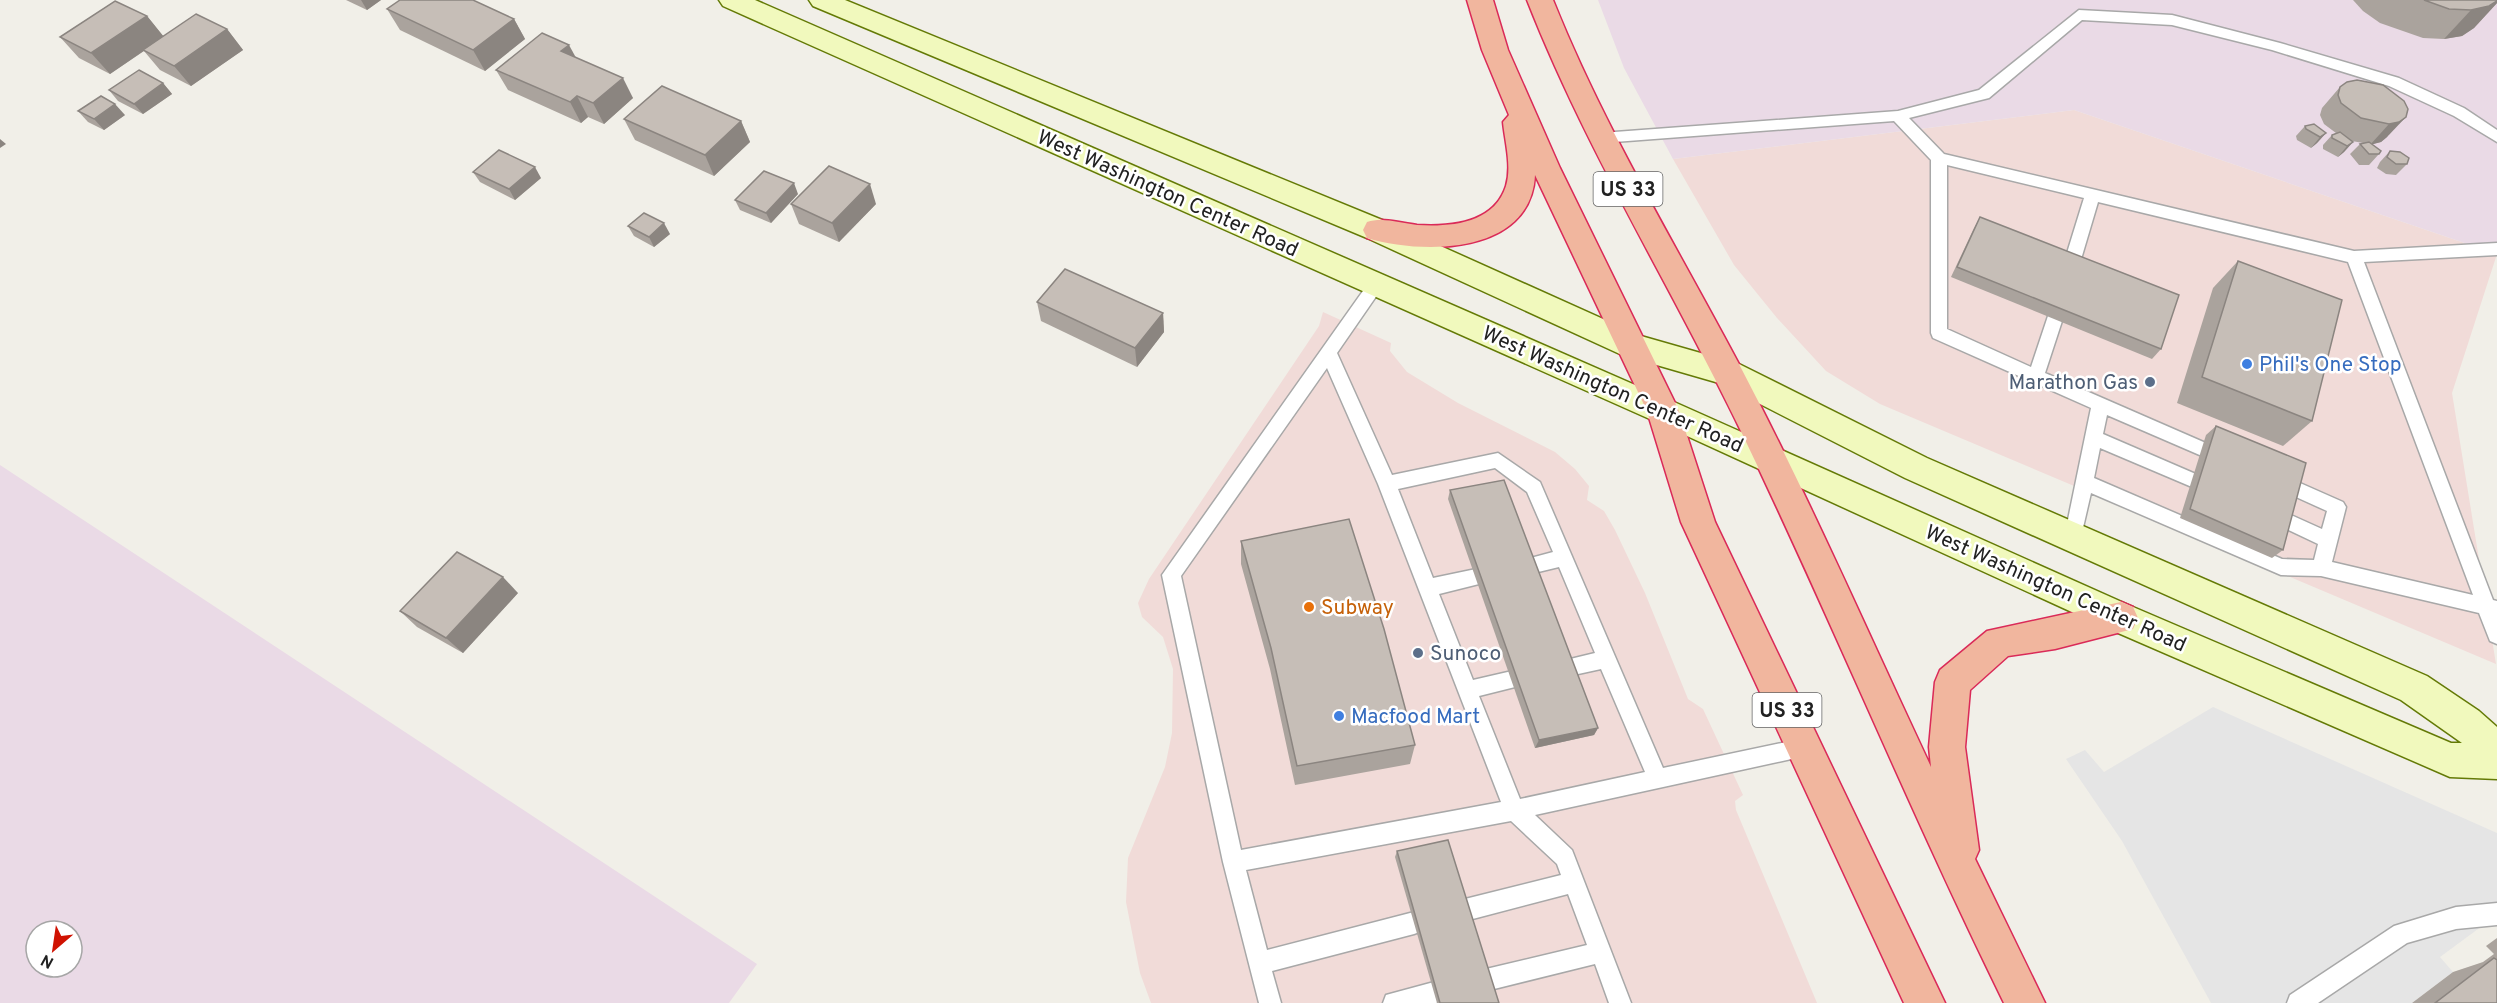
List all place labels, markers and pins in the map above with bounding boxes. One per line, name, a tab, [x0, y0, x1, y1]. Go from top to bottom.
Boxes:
place label: Phil's One Stop	[2259, 352, 2402, 379]
marker: Phil's One Stop	[2240, 357, 2254, 371]
place label: Marathon Gas	[2009, 370, 2138, 397]
marker: Marathon Gas	[2143, 375, 2157, 389]
place label: Subway	[1321, 595, 1394, 622]
marker: Subway	[1302, 600, 1316, 614]
place label: Sunoco	[1430, 641, 1501, 668]
marker: Sunoco	[1411, 646, 1425, 660]
place label: Macfood Mart	[1351, 704, 1480, 731]
marker: Macfood Mart	[1332, 709, 1346, 723]

